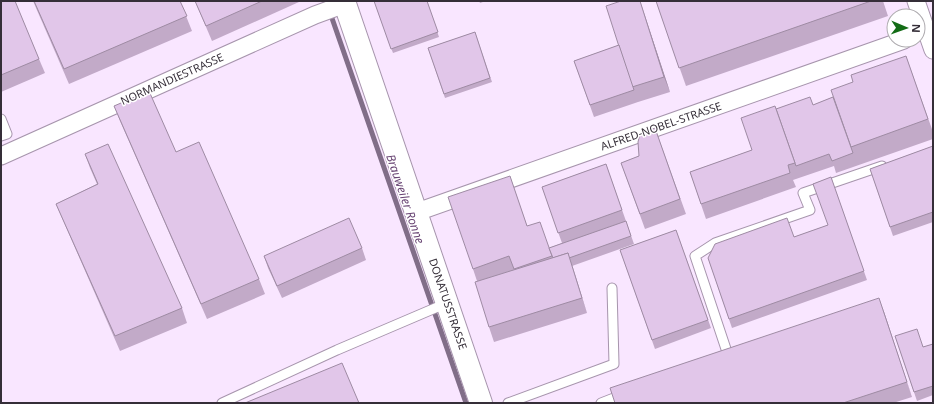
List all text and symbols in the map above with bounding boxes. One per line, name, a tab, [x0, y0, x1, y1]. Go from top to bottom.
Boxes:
north arrow	[886, 8, 926, 48]
text: N	[909, 24, 924, 33]
street label: NORMANDIESTRASSE	[118, 49, 226, 108]
street label: ALFRED-NOBEL-STRASSE	[598, 98, 723, 153]
water label: Brauweiler Ronne	[382, 152, 429, 246]
street label: DONATUSSTRASSE	[426, 256, 471, 352]

